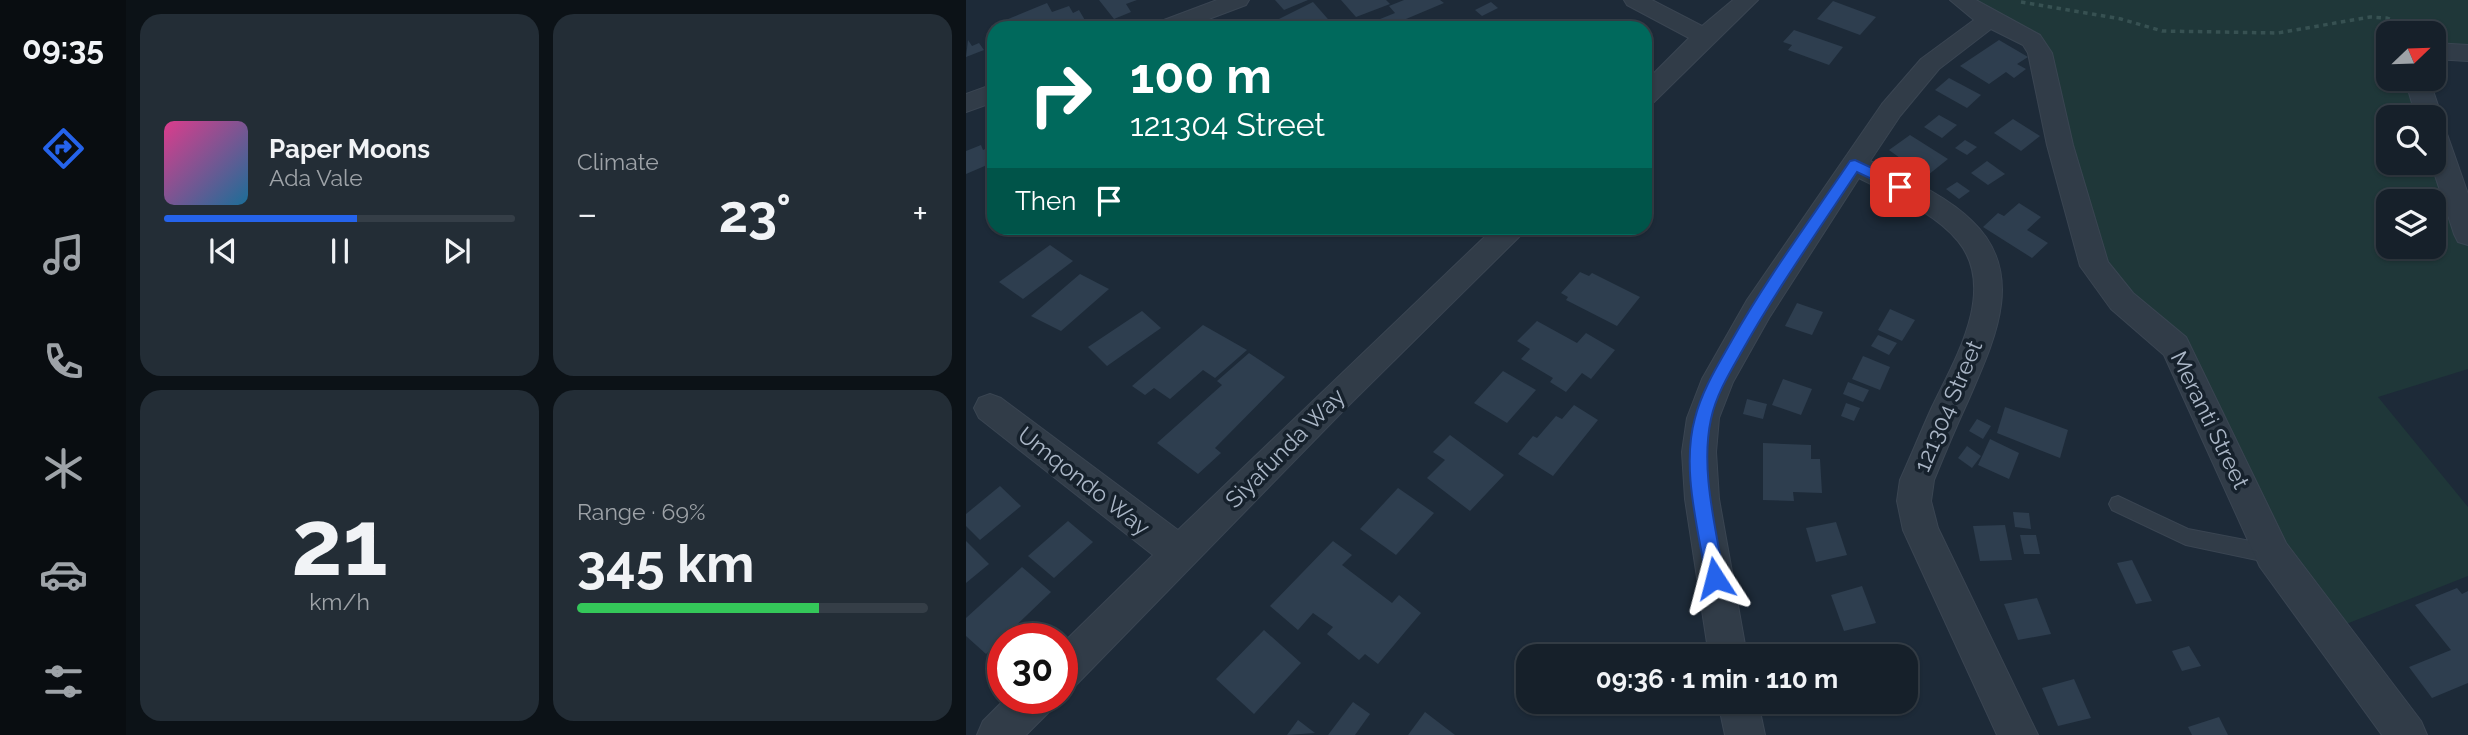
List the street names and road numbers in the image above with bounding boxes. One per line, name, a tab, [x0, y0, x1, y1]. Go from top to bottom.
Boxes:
street label: 121304 Street	[1908, 336, 1987, 476]
street label: Meranti Street	[2166, 347, 2256, 493]
street label: Siyafunda Way	[1219, 382, 1350, 513]
street label: Umqondo Way	[1013, 421, 1156, 541]

